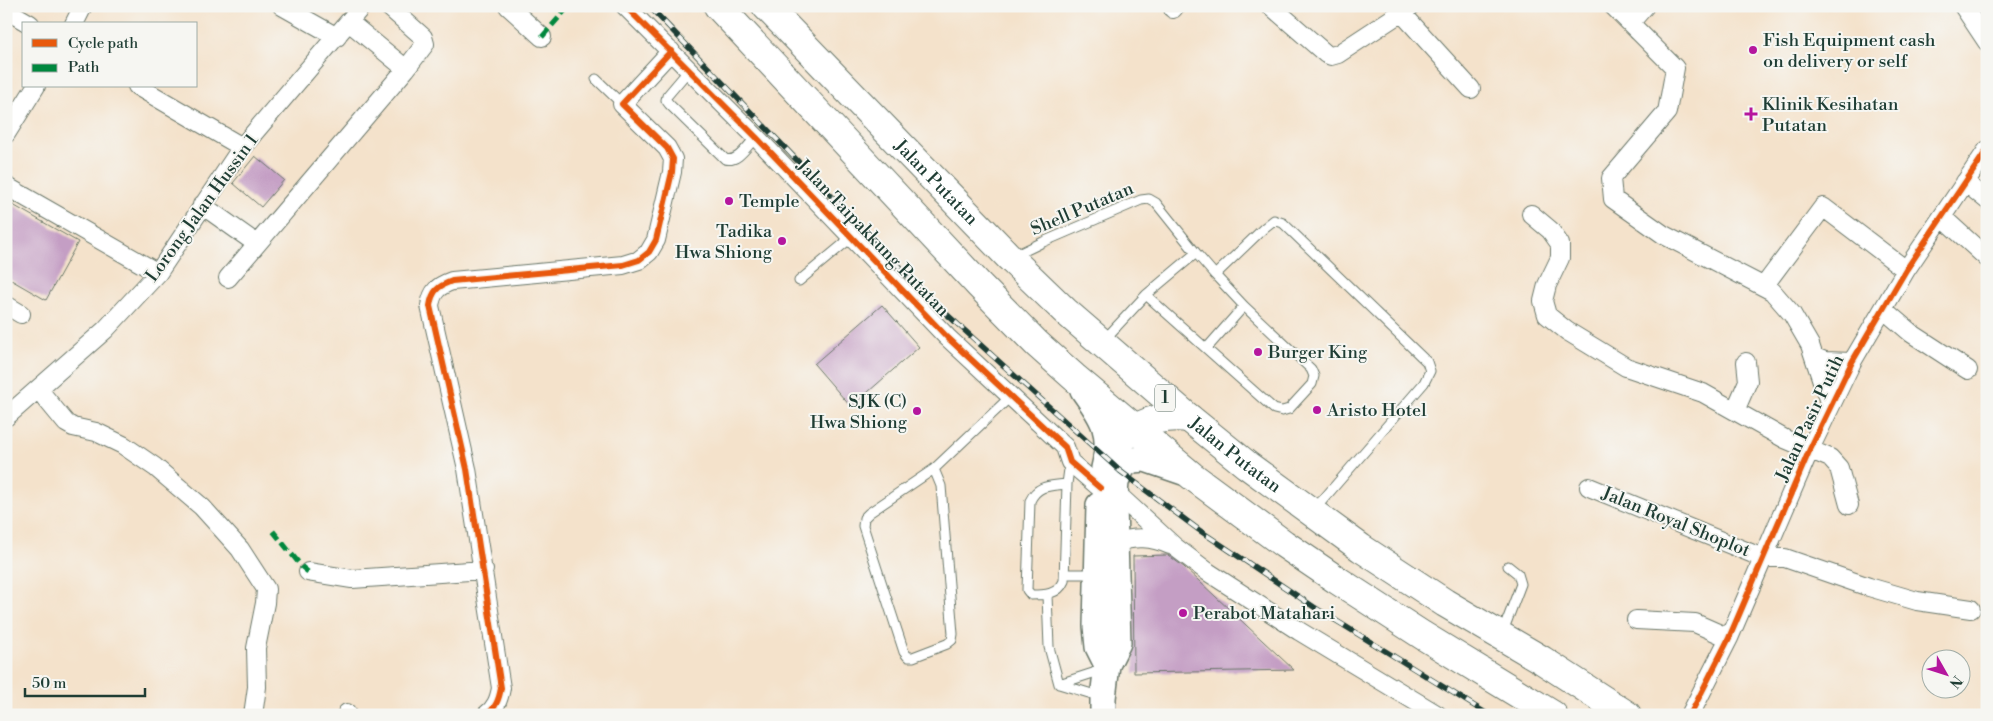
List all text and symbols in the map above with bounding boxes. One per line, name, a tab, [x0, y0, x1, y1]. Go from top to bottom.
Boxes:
legend	[22, 22, 198, 88]
place label: Fish Equipment cash on delivery or self	[1763, 29, 1936, 73]
text: Cycle path	[68, 34, 138, 53]
marker: Fish Equipment cash on delivery or self	[1747, 44, 1759, 56]
text: Path	[68, 58, 100, 77]
place label: Klinik Kesihatan Putatan	[1762, 93, 1899, 137]
marker: Klinik Kesihatan Putatan	[1744, 107, 1758, 121]
street label: Lorong Jalan Hussin 1	[140, 129, 264, 287]
street label: Jalan Putatan	[889, 134, 983, 230]
street label: Jalan Taipakkung Putatan	[791, 154, 954, 322]
street label: Shell Putatan	[1027, 177, 1137, 241]
place label: Temple	[739, 190, 800, 213]
marker: Temple	[723, 195, 735, 207]
place label: Tadika Hwa Shiong	[675, 220, 773, 264]
marker: Tadika Hwa Shiong	[776, 235, 788, 247]
place label: Burger King	[1267, 341, 1368, 364]
marker: Burger King	[1252, 346, 1264, 358]
street label: Jalan Pasir Putih	[1770, 351, 1850, 486]
road number: 1	[1155, 384, 1175, 412]
place label: SJK (C) Hwa Shiong	[810, 390, 908, 434]
place label: Aristo Hotel	[1326, 399, 1427, 422]
marker: Aristo Hotel	[1311, 404, 1323, 416]
marker: SJK (C) Hwa Shiong	[911, 405, 923, 417]
street label: Jalan Putatan	[1184, 411, 1286, 498]
street label: Jalan Royal Shoplot	[1598, 481, 1754, 562]
place label: Perabot Matahari	[1193, 602, 1335, 625]
marker: Perabot Matahari	[1177, 607, 1189, 619]
north arrow	[1920, 648, 1970, 698]
scale bar	[25, 666, 145, 698]
text: N	[1945, 672, 1966, 692]
text: 50 m	[32, 674, 66, 693]

